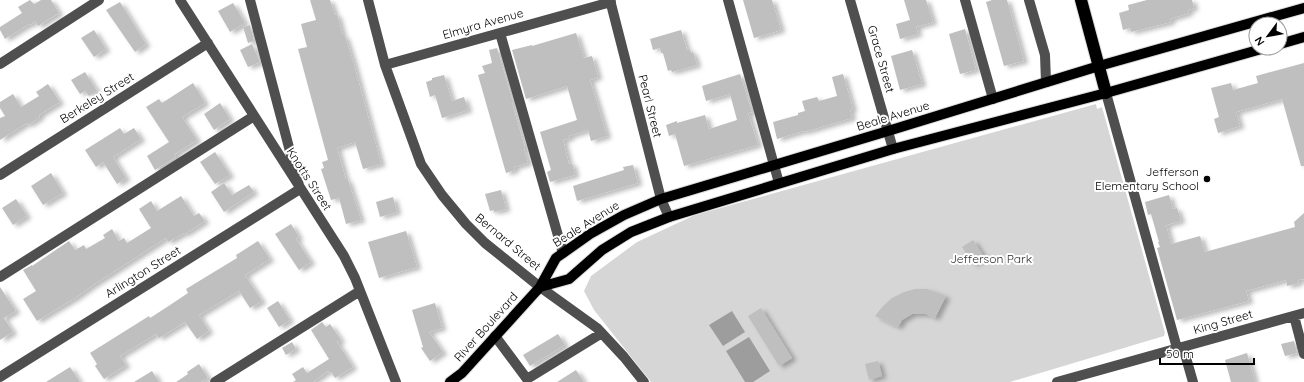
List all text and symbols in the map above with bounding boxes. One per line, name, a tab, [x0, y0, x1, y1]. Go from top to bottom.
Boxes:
street label: Elmyra Avenue	[441, 5, 525, 42]
north arrow	[1248, 16, 1288, 56]
street label: Grace Street	[865, 24, 898, 94]
text: N	[1251, 34, 1268, 48]
street label: Berkeley Street	[57, 69, 136, 126]
street label: Pearl Street	[635, 73, 666, 139]
street label: Beale Avenue	[854, 97, 931, 134]
street label: Knotts Street	[283, 144, 335, 213]
place label: Jefferson Elementary School	[1095, 164, 1199, 193]
marker: Jefferson Elementary School	[1202, 174, 1212, 184]
street label: Beale Avenue	[550, 197, 622, 250]
street label: Bernard Street	[472, 210, 544, 273]
street label: Arlington Street	[102, 242, 183, 301]
park label: Jefferson Park	[950, 251, 1032, 266]
street label: River Boulevard	[451, 289, 521, 364]
street label: King Street	[1191, 306, 1254, 337]
scale bar	[1160, 340, 1254, 366]
text: 50 m	[1166, 346, 1194, 361]

